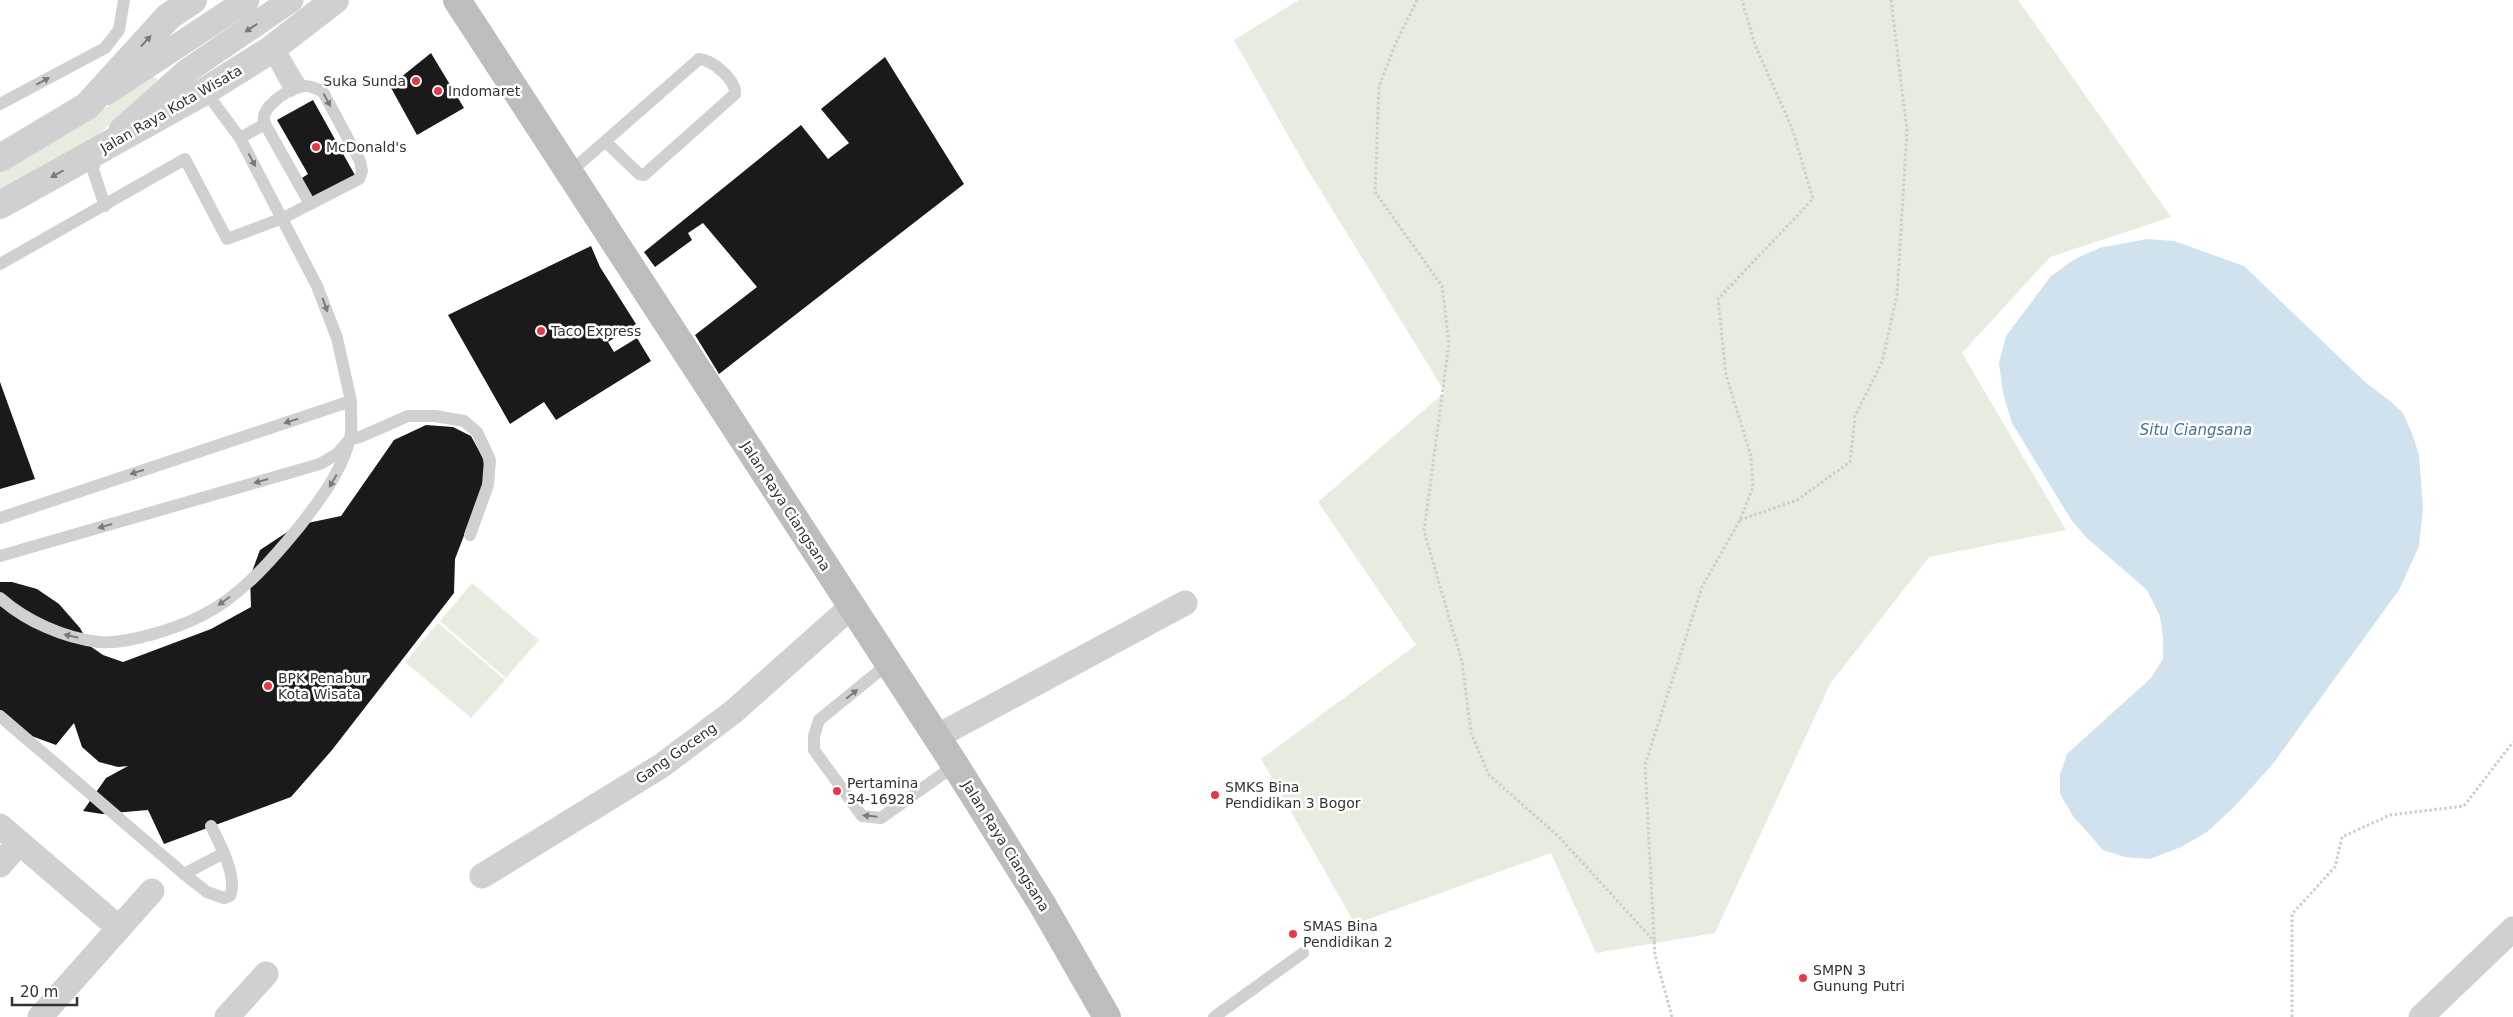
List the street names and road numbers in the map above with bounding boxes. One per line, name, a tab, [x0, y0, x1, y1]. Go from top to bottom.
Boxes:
street label: Jalan Raya Kota Wisata	[97, 62, 245, 157]
street label: Jalan Raya Ciangsana	[738, 437, 834, 574]
street label: Gang Goceng	[632, 719, 720, 787]
street label: Jalan Raya Ciangsana	[959, 777, 1053, 914]

